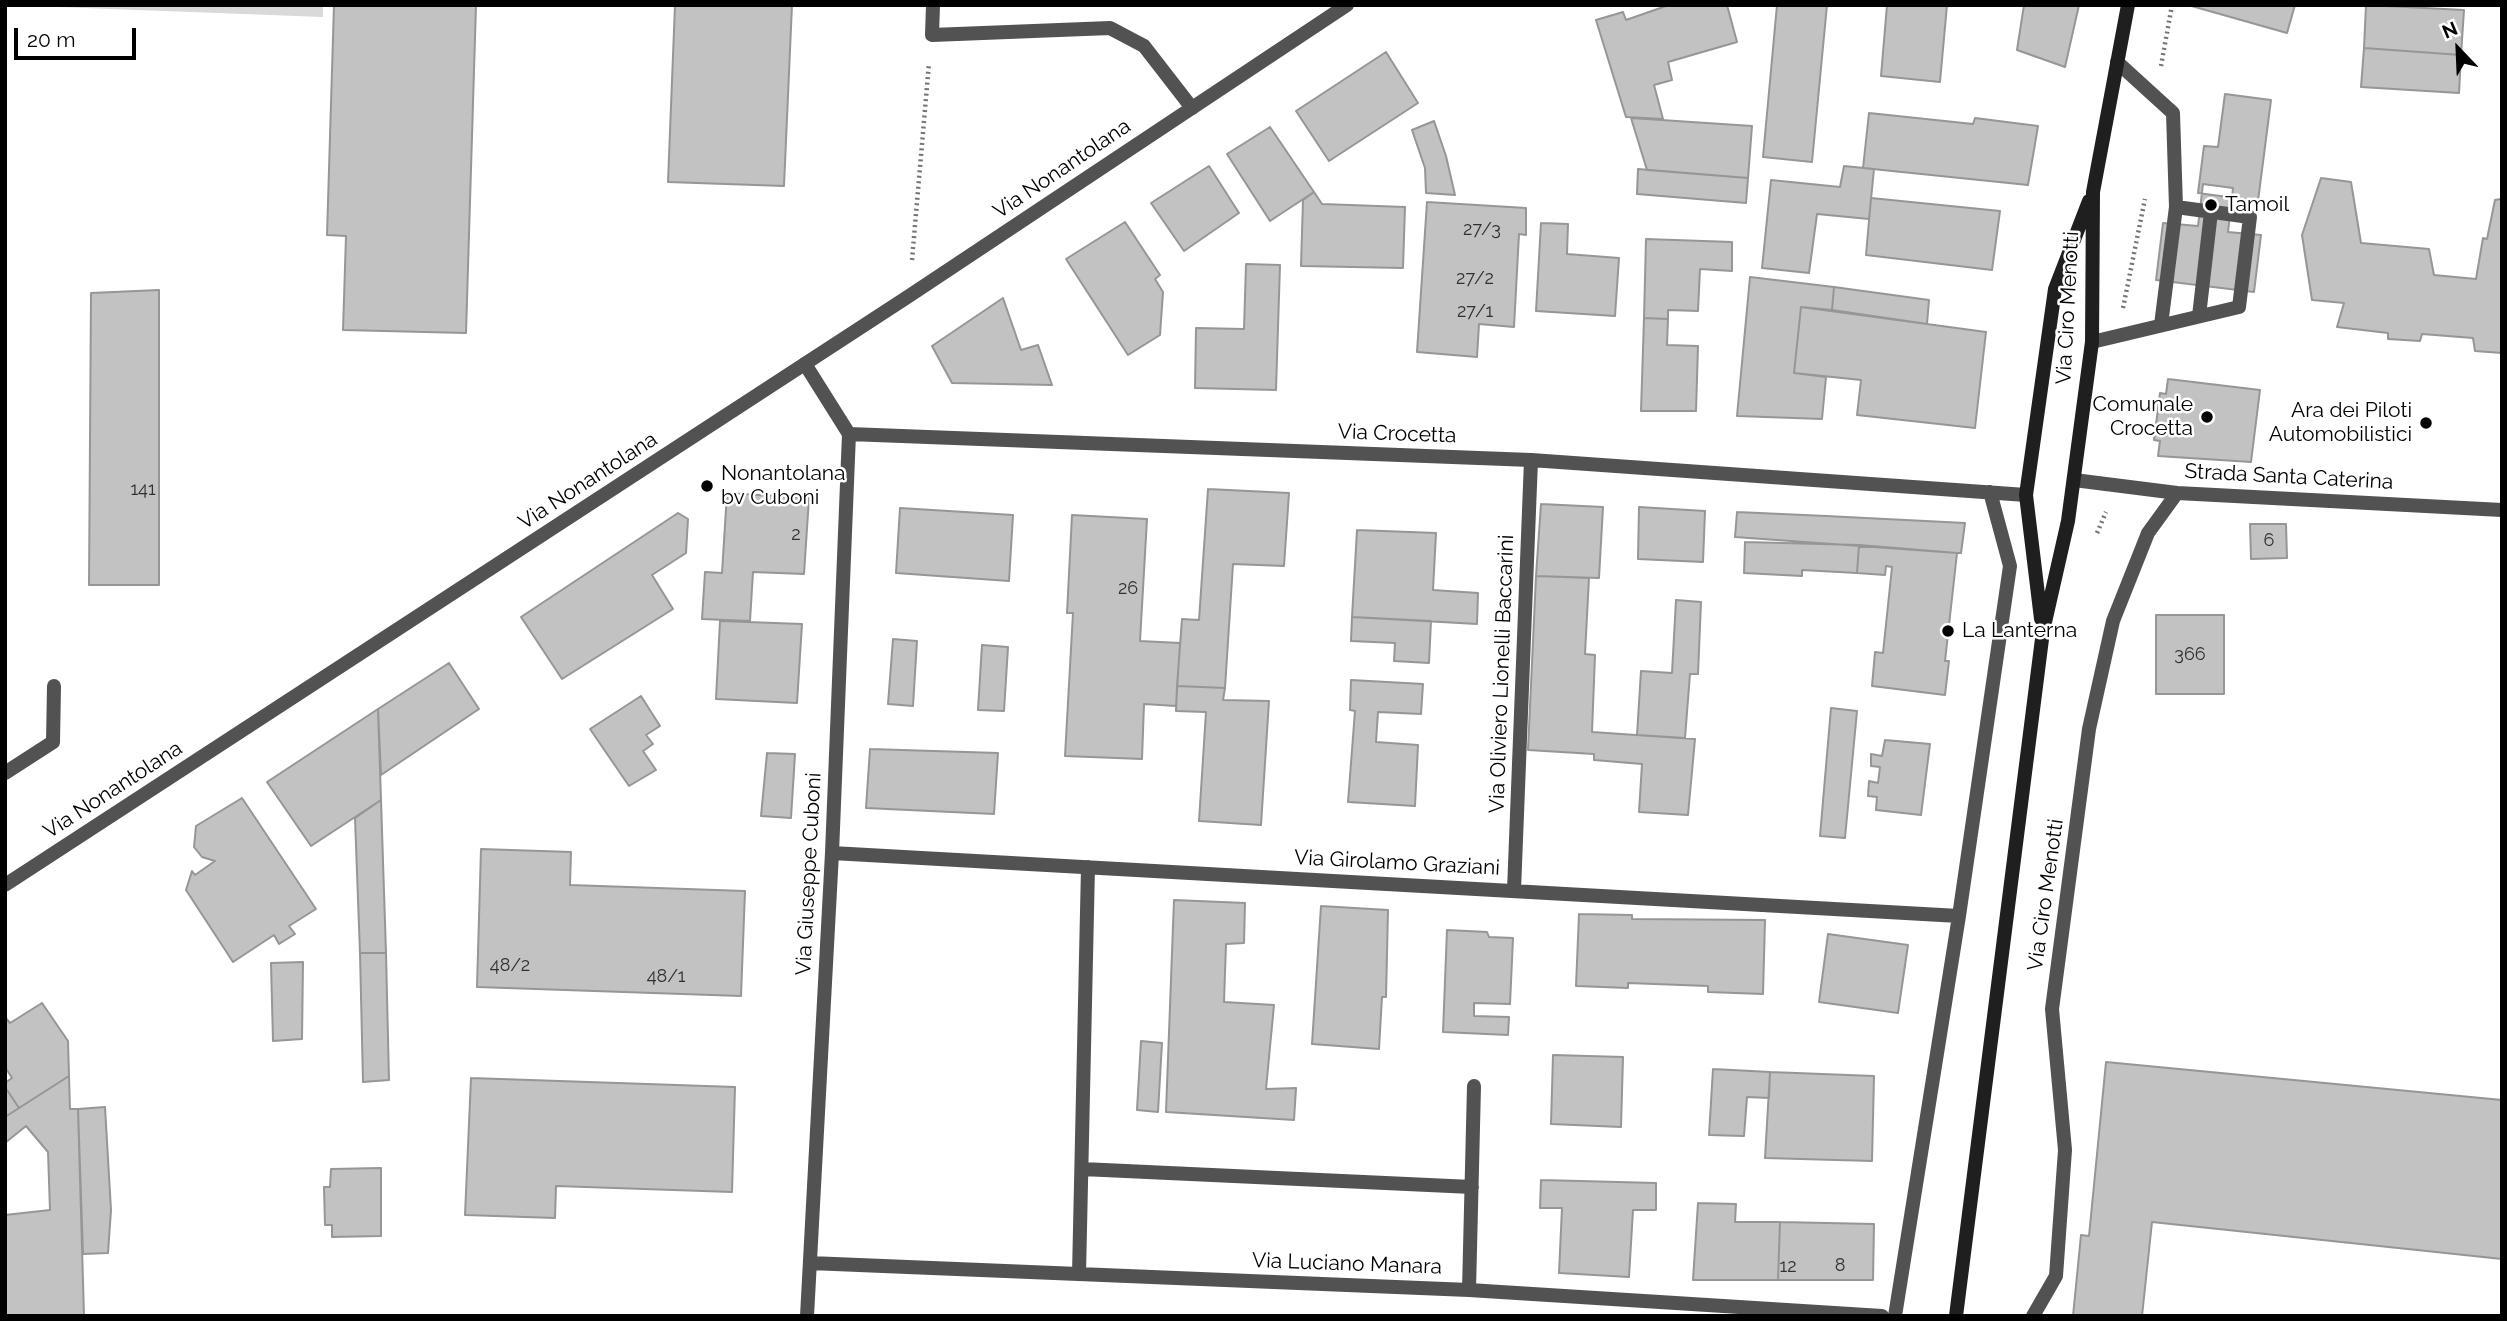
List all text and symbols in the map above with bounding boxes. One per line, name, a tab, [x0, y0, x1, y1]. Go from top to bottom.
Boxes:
scale bar	[18, 14, 140, 58]
north arrow	[2423, 14, 2493, 84]
text: N	[2439, 17, 2461, 43]
text: 20 m	[27, 27, 75, 52]
street label: Via Nonantolana	[989, 114, 1135, 224]
place label: Tamoil	[2225, 192, 2289, 218]
marker: Tamoil	[2203, 197, 2219, 213]
house number: 27/3	[1463, 219, 1501, 241]
street label: Via Ciro Menotti	[2051, 231, 2085, 385]
house number: 27/2	[1456, 268, 1494, 290]
house number: 27/1	[1457, 301, 1493, 323]
place label: Comunale Crocetta	[2093, 392, 2193, 442]
place label: Ara dei Piloti Automobilistici	[2269, 398, 2412, 448]
marker: Comunale Crocetta	[2199, 409, 2215, 425]
marker: Ara dei Piloti Automobilistici	[2418, 415, 2434, 431]
street label: Via Crocetta	[1337, 419, 1457, 449]
street label: Via Nonantolana	[514, 427, 662, 535]
street label: Strada Santa Caterina	[2184, 459, 2394, 495]
place label: Nonantolana bv Cuboni	[721, 461, 846, 511]
marker: Nonantolana bv Cuboni	[699, 478, 715, 494]
house number: 141	[130, 479, 156, 501]
house number: 2	[791, 524, 801, 546]
house number: 6	[2264, 530, 2274, 552]
street label: Via Oliviero Lionelli Baccarini	[1485, 534, 1519, 814]
house number: 26	[1118, 578, 1138, 600]
place label: La Lanterna	[1962, 618, 2077, 644]
marker: La Lanterna	[1940, 623, 1956, 639]
house number: 366	[2174, 644, 2206, 666]
street label: Via Nonantolana	[39, 736, 187, 844]
street label: Via Giuseppe Cuboni	[791, 772, 827, 976]
street label: Via Ciro Menotti	[2023, 817, 2069, 973]
street label: Via Girolamo Graziani	[1293, 845, 1501, 881]
house number: 48/2	[490, 955, 530, 977]
house number: 48/1	[647, 966, 685, 988]
street label: Via Luciano Manara	[1252, 1248, 1442, 1280]
house number: 8	[1835, 1255, 1845, 1277]
house number: 12	[1779, 1256, 1797, 1278]

